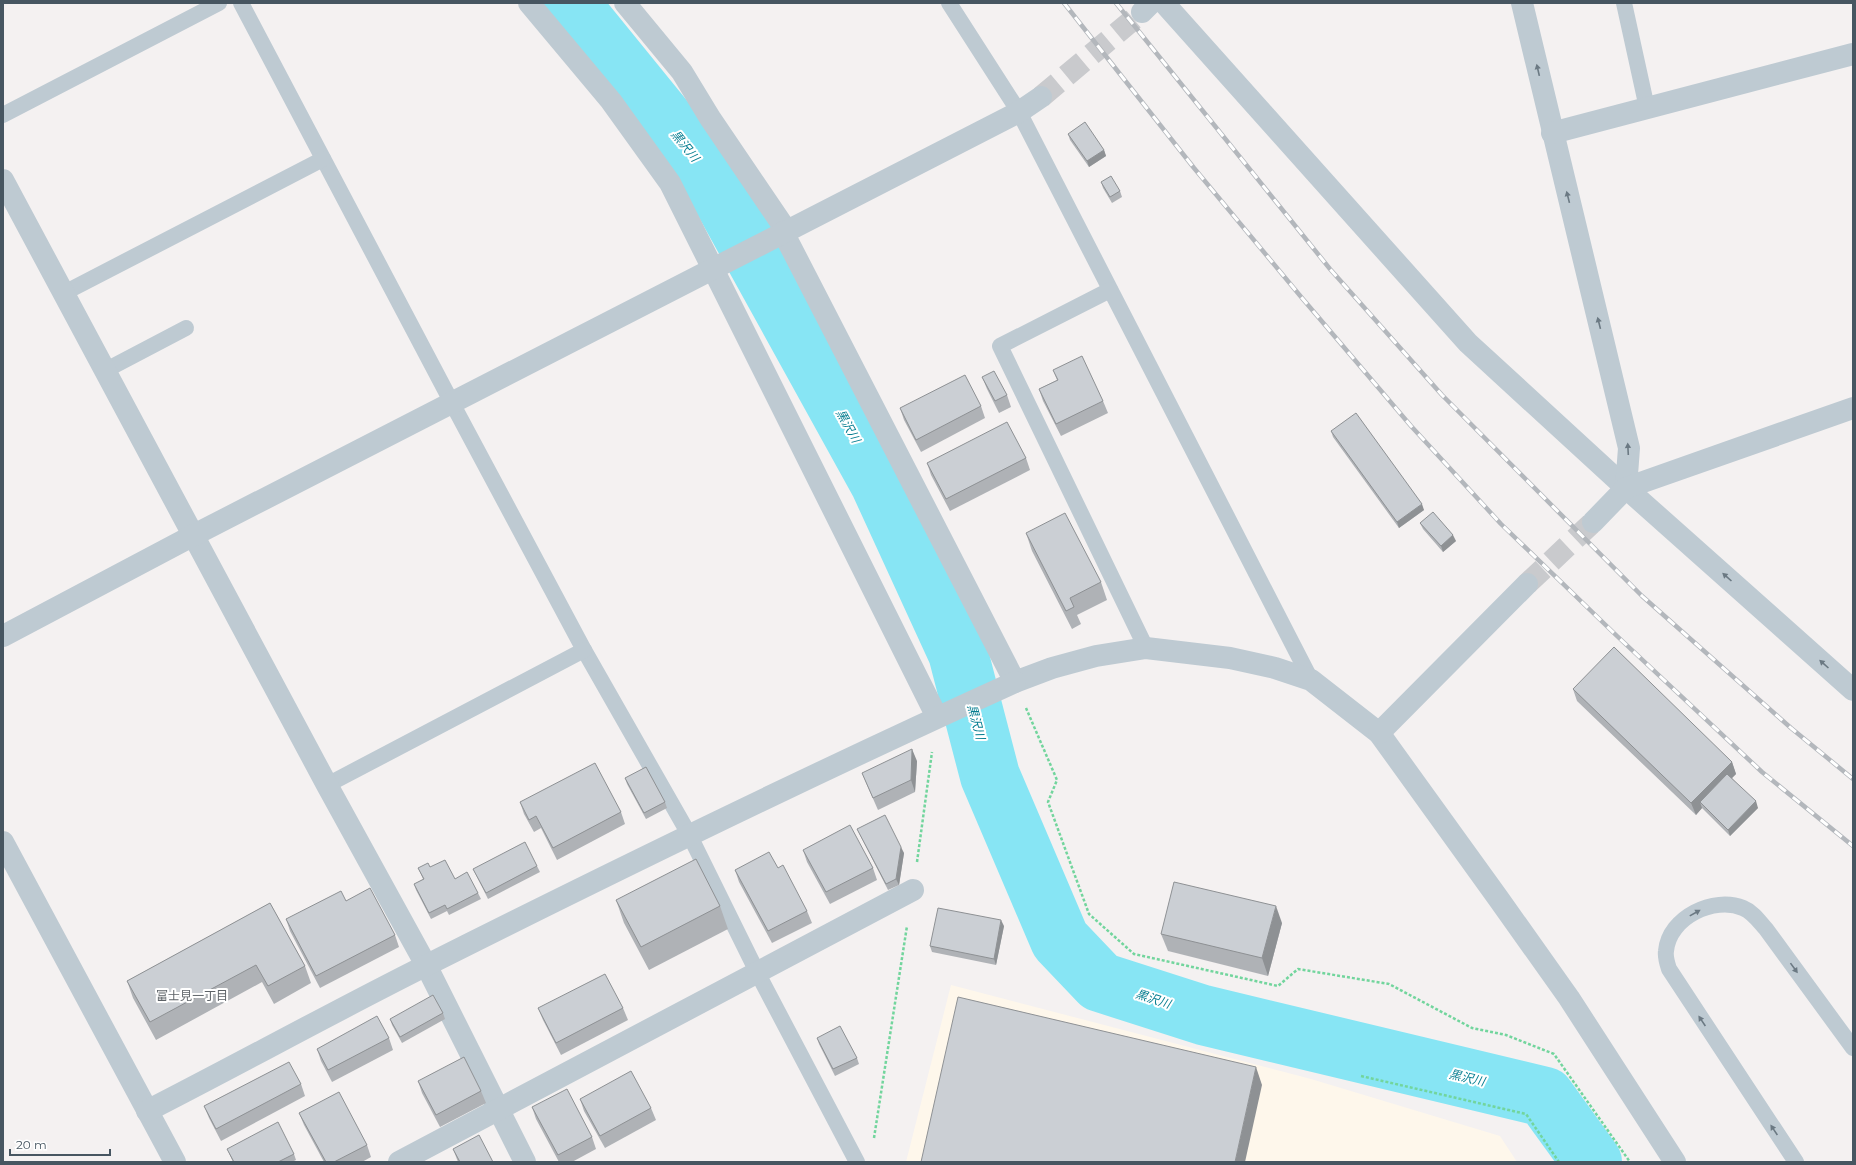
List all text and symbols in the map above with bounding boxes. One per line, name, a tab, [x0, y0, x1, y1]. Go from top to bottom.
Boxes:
one-way arrow	[1534, 64, 1540, 76]
water label: 黒沢川	[668, 127, 704, 166]
one-way arrow	[1564, 190, 1570, 203]
one-way arrow	[1595, 317, 1601, 329]
water label: 黒沢川	[833, 406, 865, 447]
one-way arrow	[1625, 443, 1632, 455]
one-way arrow	[1721, 573, 1732, 582]
one-way arrow	[1819, 659, 1829, 668]
water label: 黒沢川	[965, 703, 989, 743]
one-way arrow	[1689, 910, 1701, 917]
one-way arrow	[1790, 962, 1799, 973]
water label: 黒沢川	[1134, 986, 1174, 1012]
district label: 富士見一丁目	[156, 988, 228, 1003]
one-way arrow	[1699, 1015, 1706, 1027]
water label: 黒沢川	[1448, 1066, 1488, 1089]
one-way arrow	[1770, 1124, 1778, 1135]
scale bar	[10, 1131, 110, 1157]
text: 20 m	[16, 1137, 47, 1152]

